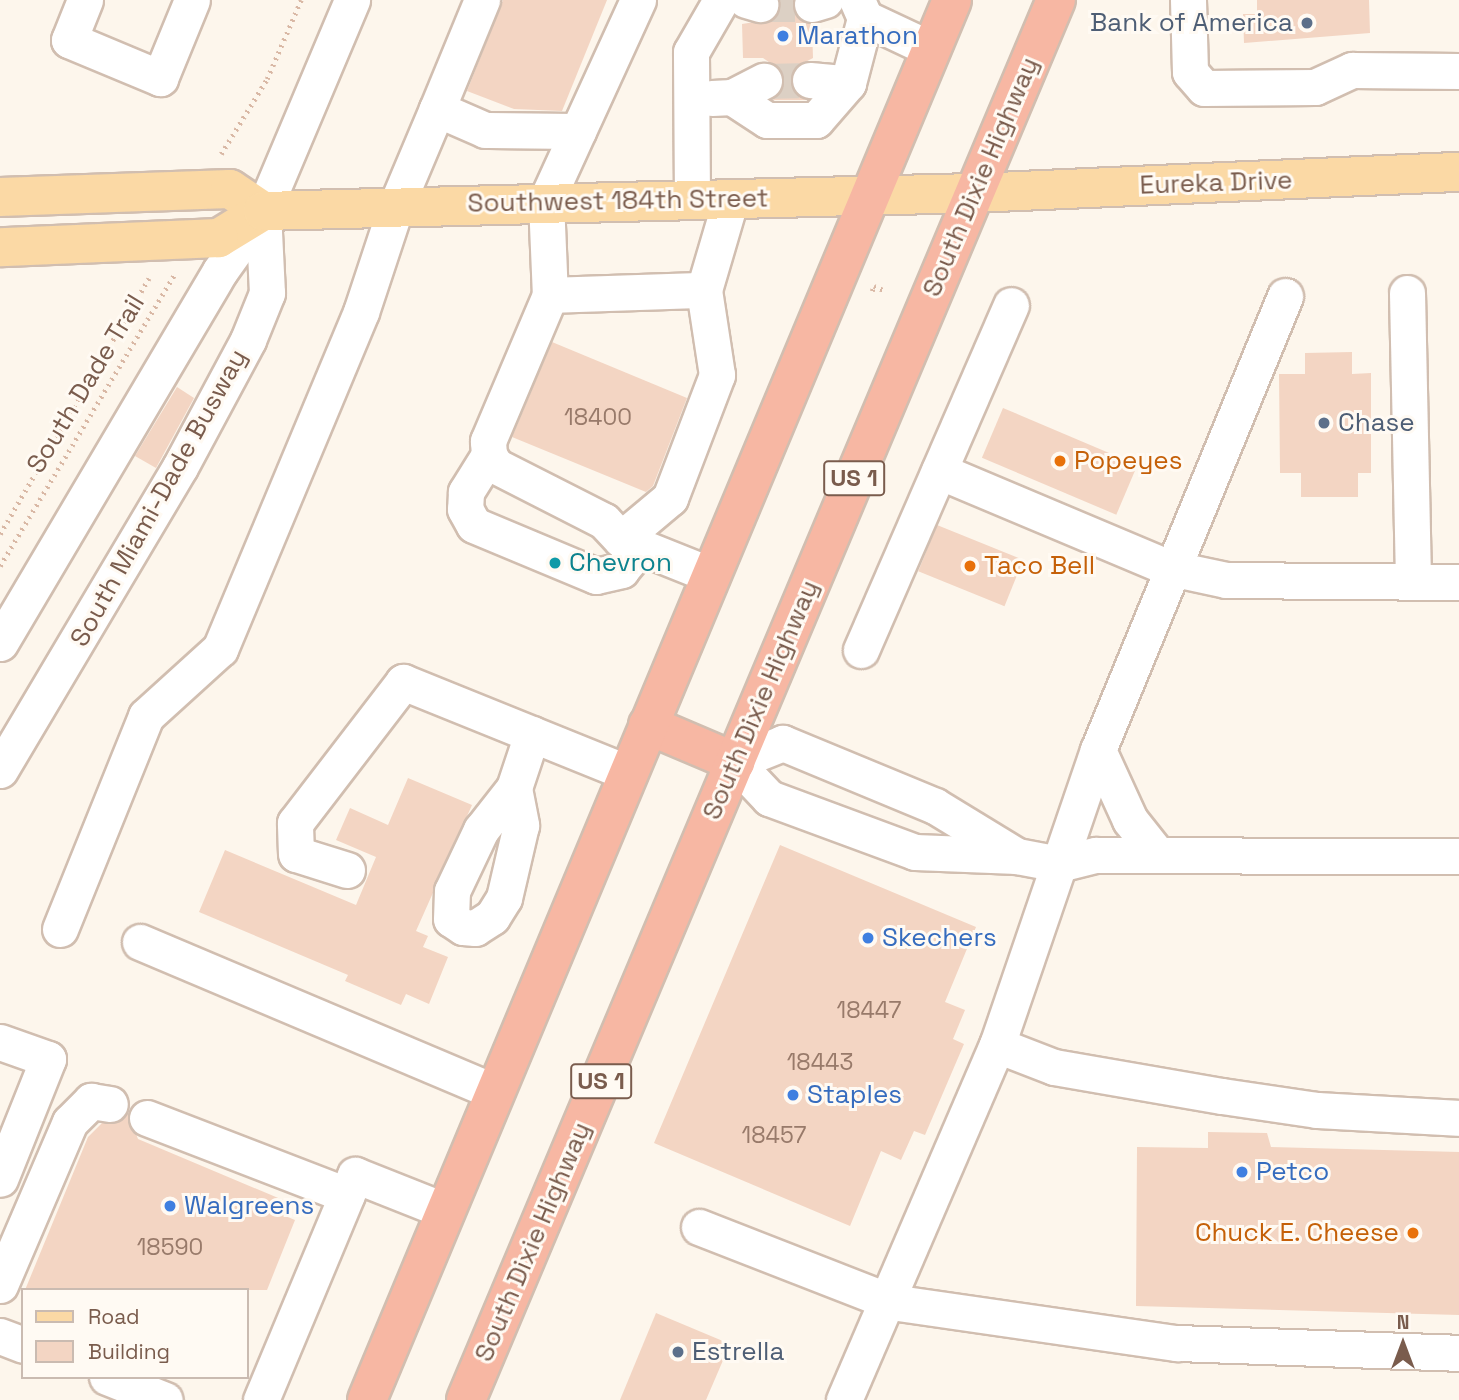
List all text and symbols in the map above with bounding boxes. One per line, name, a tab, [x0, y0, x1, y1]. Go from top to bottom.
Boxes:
place label: Bank of America	[1090, 7, 1293, 39]
marker: Bank of America	[1299, 15, 1315, 31]
place label: Marathon	[797, 20, 918, 52]
marker: Marathon	[775, 28, 791, 44]
street label: South Dixie Highway	[916, 53, 1046, 301]
street label: Eureka Drive	[1139, 165, 1293, 201]
street label: Southwest 184th Street	[467, 183, 769, 219]
street label: South Dade Trail	[20, 289, 152, 479]
street label: South Miami-Dade Busway	[64, 344, 254, 652]
house number: 18400	[564, 403, 632, 431]
place label: Chase	[1338, 407, 1415, 439]
marker: Chase	[1316, 415, 1332, 431]
place label: Popeyes	[1074, 445, 1182, 477]
marker: Popeyes	[1052, 453, 1068, 469]
road number: US 1	[822, 458, 886, 499]
place label: Chevron	[569, 547, 672, 579]
place label: Taco Bell	[984, 550, 1095, 582]
marker: Chevron	[547, 555, 563, 571]
marker: Taco Bell	[962, 558, 978, 574]
street label: South Dixie Highway	[696, 576, 826, 824]
place label: Skechers	[882, 922, 997, 954]
marker: Skechers	[860, 930, 876, 946]
house number: 18447	[837, 996, 901, 1024]
house number: 18443	[787, 1048, 853, 1076]
road number: US 1	[570, 1060, 632, 1101]
place label: Staples	[807, 1079, 902, 1111]
marker: Staples	[785, 1087, 801, 1103]
street label: South Dixie Highway	[468, 1118, 598, 1366]
house number: 18457	[742, 1121, 806, 1149]
place label: Petco	[1256, 1156, 1329, 1188]
marker: Petco	[1234, 1164, 1250, 1180]
place label: Walgreens	[184, 1190, 314, 1222]
marker: Walgreens	[162, 1198, 178, 1214]
place label: Chuck E. Cheese	[1194, 1217, 1399, 1249]
marker: Chuck E. Cheese	[1405, 1225, 1421, 1241]
house number: 18590	[137, 1233, 203, 1261]
legend	[21, 1288, 248, 1379]
text: Road	[88, 1303, 140, 1330]
north arrow	[1368, 1309, 1438, 1379]
text: N	[1397, 1310, 1409, 1335]
place label: Estrella	[692, 1336, 784, 1368]
text: Building	[88, 1338, 170, 1365]
marker: Estrella	[670, 1344, 686, 1360]

